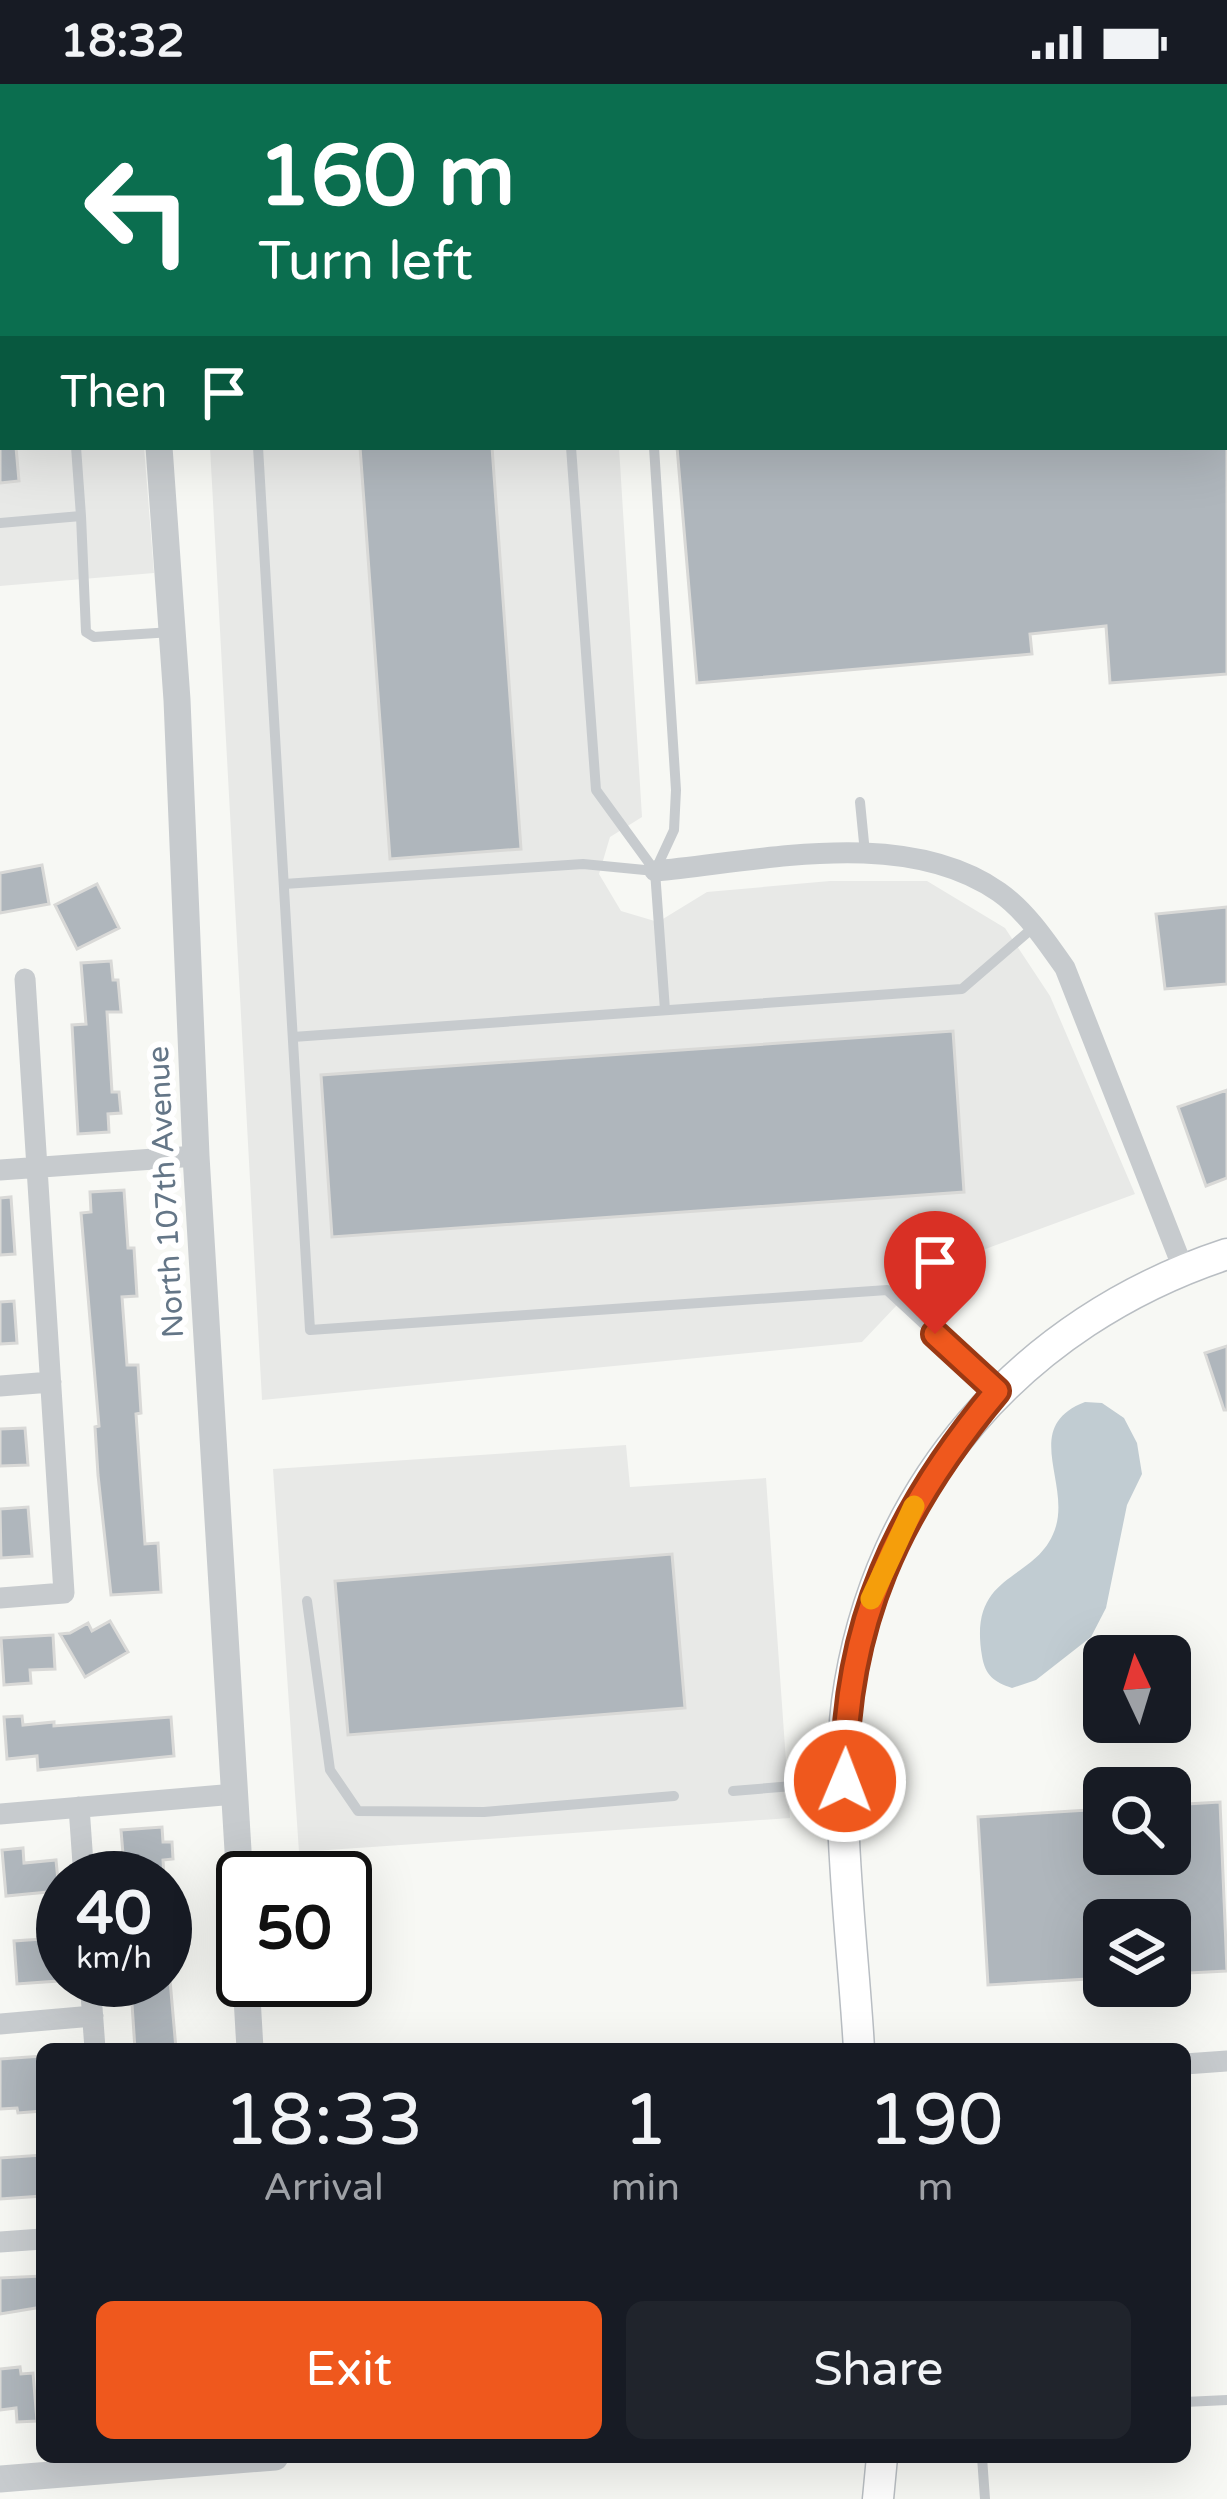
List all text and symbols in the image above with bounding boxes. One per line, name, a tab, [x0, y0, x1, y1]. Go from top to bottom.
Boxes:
text: 18:32	[60, 15, 185, 69]
text: 160 m	[258, 127, 515, 228]
icon: left	[60, 132, 216, 288]
text: Turn left	[258, 229, 473, 294]
icon: arrive	[191, 360, 257, 426]
text: Then	[60, 366, 167, 420]
street label: North 107th Avenue	[140, 1045, 192, 1339]
pin	[884, 1211, 986, 1334]
icon: arrive	[902, 1229, 968, 1295]
north arrow	[1083, 1635, 1191, 1743]
map controls	[1083, 1635, 1191, 2007]
position arrow	[782, 1718, 908, 1844]
button: search	[1083, 1767, 1191, 1875]
speed limit sign: 50	[216, 1851, 372, 2007]
text: 40	[76, 1878, 152, 1950]
button: layers	[1083, 1899, 1191, 2007]
text: km/h	[76, 1940, 152, 1977]
text: 18:33	[224, 2078, 423, 2165]
text: 1	[623, 2078, 668, 2165]
text: 190	[868, 2078, 1003, 2165]
text: Arrival	[263, 2164, 384, 2211]
text: min	[611, 2164, 680, 2211]
text: m	[918, 2164, 953, 2211]
button: Exit	[96, 2301, 602, 2439]
button: Share	[626, 2301, 1131, 2439]

